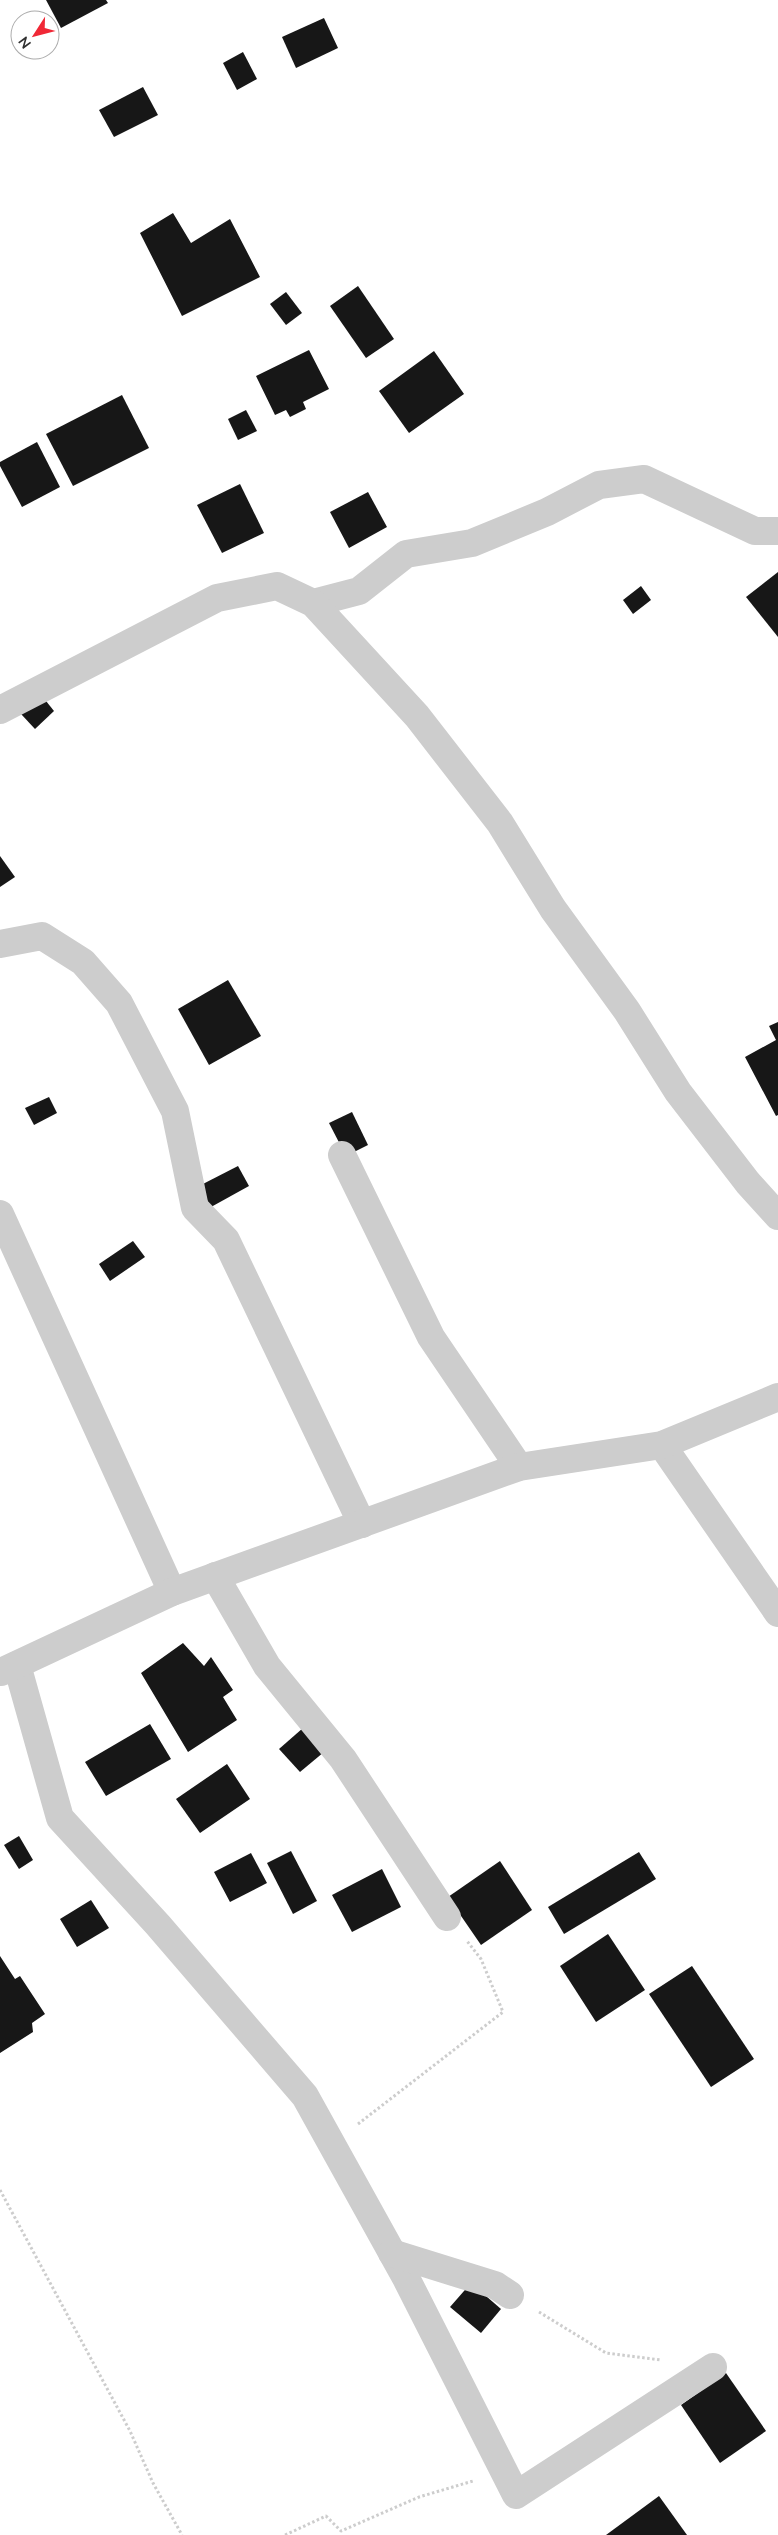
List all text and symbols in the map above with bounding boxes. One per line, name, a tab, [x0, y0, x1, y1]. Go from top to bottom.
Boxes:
north arrow	[10, 10, 60, 60]
text: N	[14, 33, 35, 52]

